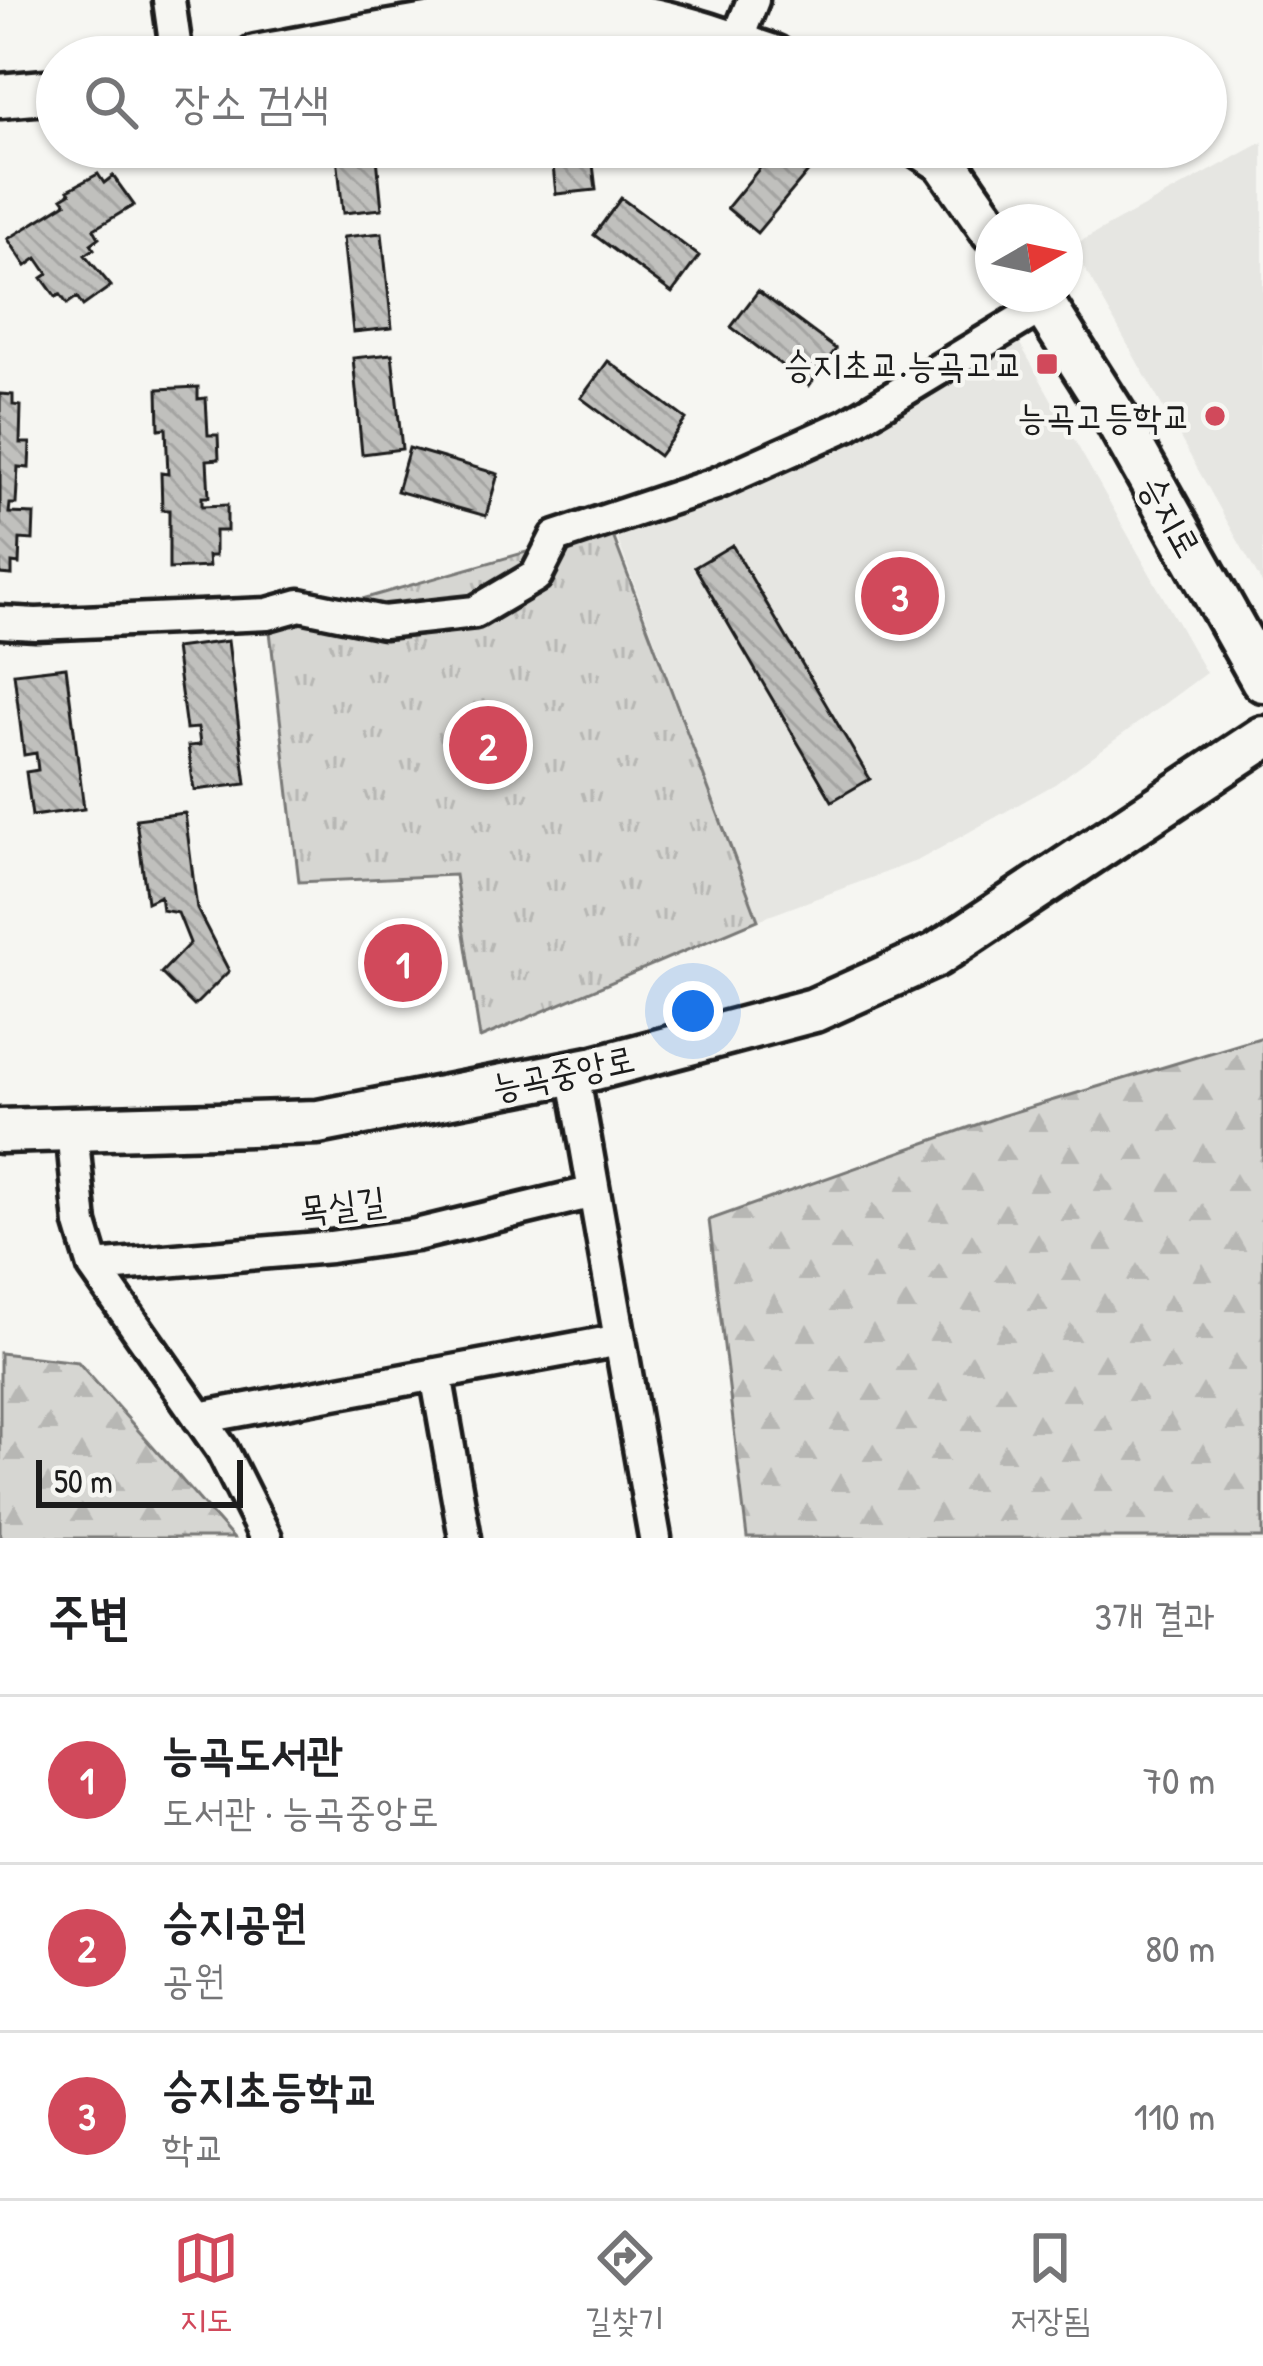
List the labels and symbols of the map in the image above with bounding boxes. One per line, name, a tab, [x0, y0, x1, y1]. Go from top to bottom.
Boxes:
north arrow	[975, 204, 1083, 312]
place label: 승지초교.능곡고교	[784, 339, 1023, 388]
marker: 승지초교.능곡고교	[1034, 351, 1060, 377]
place label: 능곡고등학교	[1017, 391, 1191, 440]
marker: 능곡고등학교	[1202, 403, 1228, 429]
street label: 승지로	[1129, 466, 1214, 566]
pin: 3	[861, 551, 939, 641]
pin: 2	[449, 700, 527, 790]
pin: 1	[364, 918, 442, 1008]
your location	[663, 981, 723, 1041]
street label: 능곡중앙로	[487, 1032, 639, 1111]
street label: 목실길	[296, 1174, 388, 1233]
scale bar	[36, 1454, 243, 1507]

